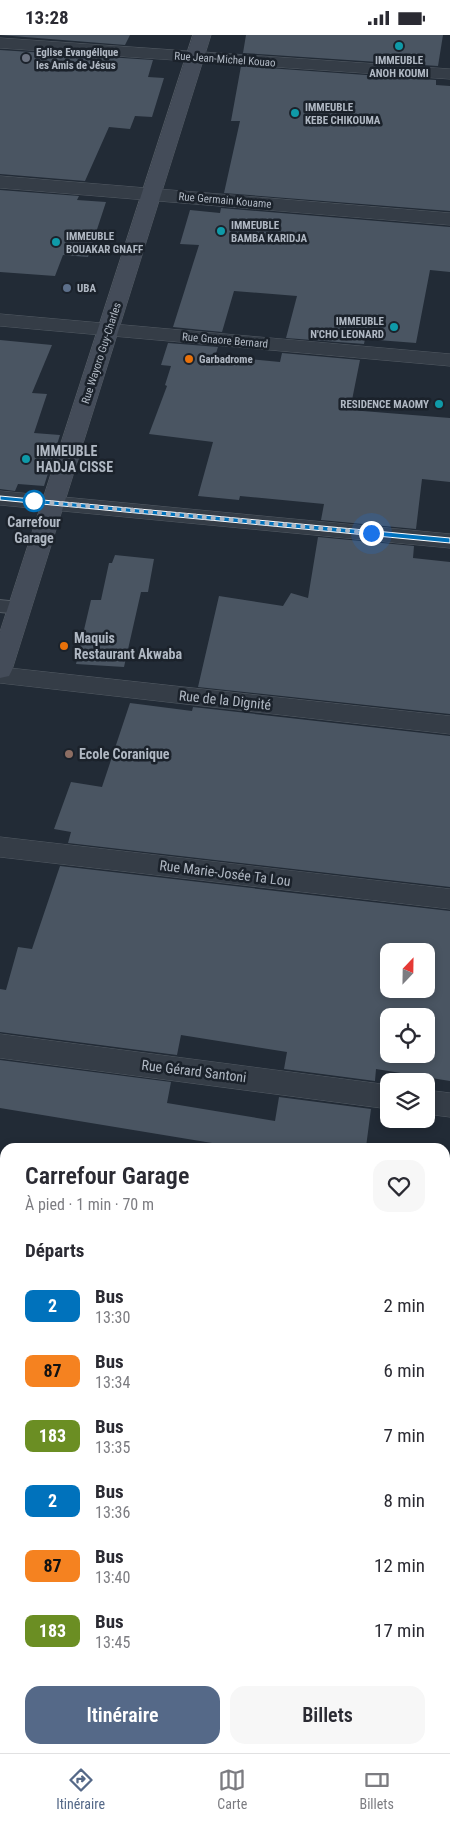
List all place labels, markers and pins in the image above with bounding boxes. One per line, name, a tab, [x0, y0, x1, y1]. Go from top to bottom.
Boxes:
marker: IMMEUBLE ANOH KOUMI	[393, 40, 405, 52]
place label: Eglise Evangélique les Amis de Jésus	[36, 46, 118, 72]
marker: Eglise Evangélique les Amis de Jésus	[20, 52, 32, 64]
place label: IMMEUBLE ANOH KOUMI	[369, 54, 429, 80]
place label: IMMEUBLE KEBE CHIKOUMA	[305, 101, 381, 127]
marker: IMMEUBLE KEBE CHIKOUMA	[289, 107, 301, 119]
place label: IMMEUBLE BAMBA KARIDJA	[231, 219, 308, 245]
marker: IMMEUBLE BAMBA KARIDJA	[215, 225, 227, 237]
place label: IMMEUBLE BOUAKAR GNAFF	[66, 230, 143, 256]
marker: IMMEUBLE BOUAKAR GNAFF	[50, 236, 62, 248]
marker: UBA	[61, 282, 73, 294]
place label: UBA	[77, 282, 96, 295]
place label: IMMEUBLE N'CHO LEONARD	[310, 315, 385, 341]
marker: IMMEUBLE N'CHO LEONARD	[388, 321, 400, 333]
marker: Garbadrome	[183, 353, 195, 365]
place label: Garbadrome	[199, 353, 253, 366]
place label: RESIDENCE MAOMY	[340, 398, 429, 411]
marker: RESIDENCE MAOMY	[433, 398, 445, 410]
place label: IMMEUBLE HADJA CISSE	[36, 443, 113, 475]
marker: IMMEUBLE HADJA CISSE	[20, 453, 32, 465]
marker: Carrefour Garage	[23, 490, 45, 512]
place label: Carrefour Garage	[7, 514, 61, 546]
place label: Maquis Restaurant Akwaba	[74, 630, 182, 662]
marker: Maquis Restaurant Akwaba	[58, 640, 70, 652]
place label: Ecole Coranique	[79, 746, 170, 762]
marker: Ecole Coranique	[63, 748, 75, 760]

